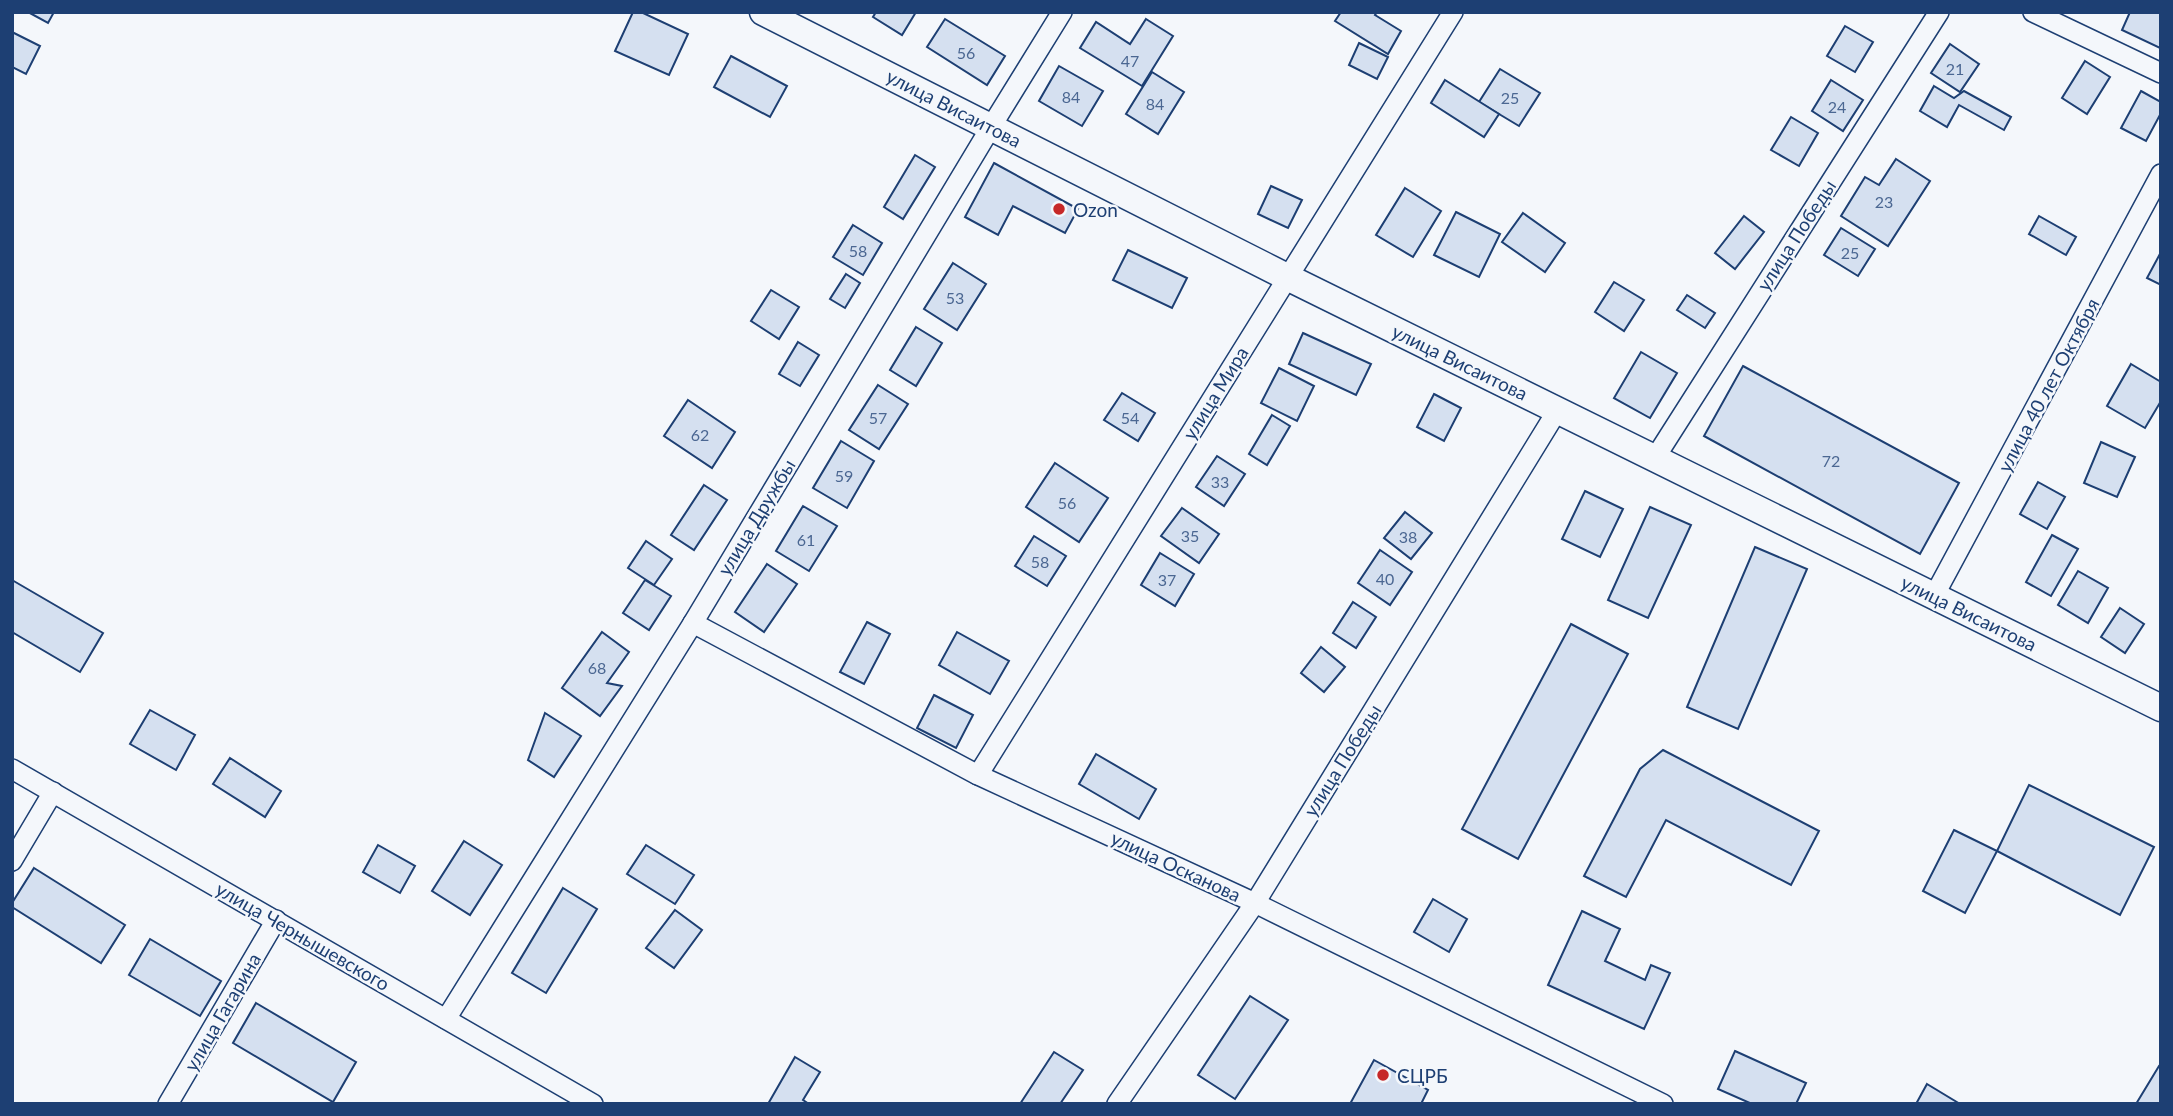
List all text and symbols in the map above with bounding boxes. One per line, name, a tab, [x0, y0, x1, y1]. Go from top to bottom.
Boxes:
house number: 56	[957, 43, 975, 62]
house number: 47	[1121, 51, 1139, 70]
house number: 21	[1946, 59, 1964, 78]
street label: улица Висаитова	[883, 64, 1025, 152]
house number: 84	[1062, 87, 1080, 106]
house number: 25	[1501, 88, 1519, 107]
house number: 84	[1146, 94, 1164, 113]
house number: 24	[1828, 97, 1846, 116]
street label: улица Победы	[1752, 175, 1840, 295]
house number: 23	[1875, 192, 1893, 211]
place label: Ozon	[1073, 198, 1118, 221]
marker: Ozon	[1051, 201, 1067, 217]
house number: 58	[849, 241, 867, 260]
house number: 25	[1841, 243, 1859, 262]
house number: 53	[946, 288, 964, 307]
street label: улица 40 лет Октября	[1992, 294, 2104, 476]
street label: улица Висаитова	[1388, 319, 1532, 405]
street label: улица Мира	[1177, 342, 1253, 444]
house number: 57	[869, 408, 887, 427]
house number: 54	[1121, 408, 1139, 427]
house number: 62	[691, 425, 709, 444]
house number: 72	[1822, 451, 1840, 470]
street label: улица Дружбы	[712, 455, 800, 579]
house number: 59	[835, 466, 853, 485]
house number: 33	[1211, 472, 1229, 491]
house number: 56	[1058, 493, 1076, 512]
house number: 35	[1181, 526, 1199, 545]
house number: 38	[1399, 527, 1417, 546]
house number: 61	[797, 530, 815, 549]
house number: 58	[1031, 552, 1049, 571]
house number: 40	[1376, 569, 1394, 588]
house number: 37	[1158, 570, 1176, 589]
street label: улица Висаитова	[1897, 570, 2041, 656]
house number: 68	[588, 658, 606, 677]
street label: улица Победы	[1298, 700, 1386, 820]
street label: улица Осканова	[1107, 826, 1245, 906]
street label: улица Чернышевского	[212, 877, 394, 995]
street label: улица Гагарина	[179, 949, 265, 1075]
place label: СЦРБ	[1397, 1064, 1448, 1087]
marker: СЦРБ	[1375, 1067, 1391, 1083]

